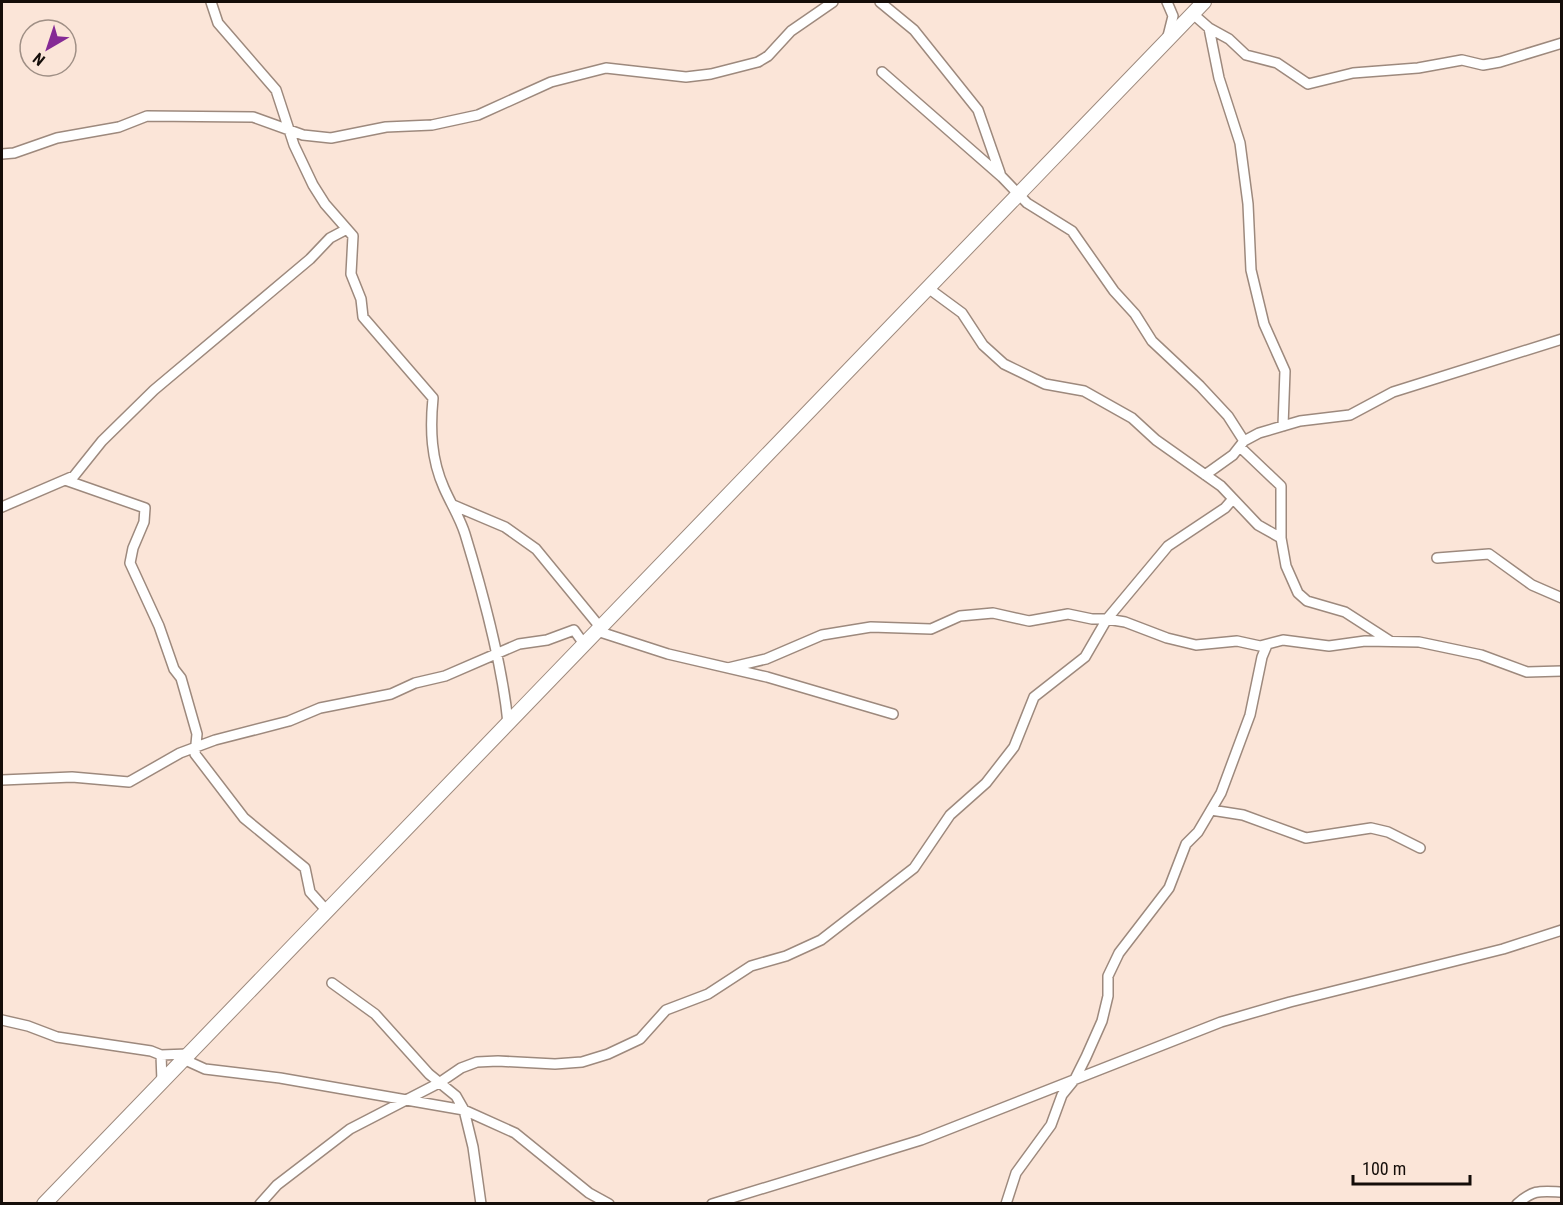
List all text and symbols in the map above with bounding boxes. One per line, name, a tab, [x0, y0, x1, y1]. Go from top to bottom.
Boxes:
north arrow	[18, 18, 78, 78]
text: N	[29, 49, 49, 70]
scale bar	[1353, 1148, 1470, 1186]
text: 100 m	[1362, 1158, 1406, 1179]

